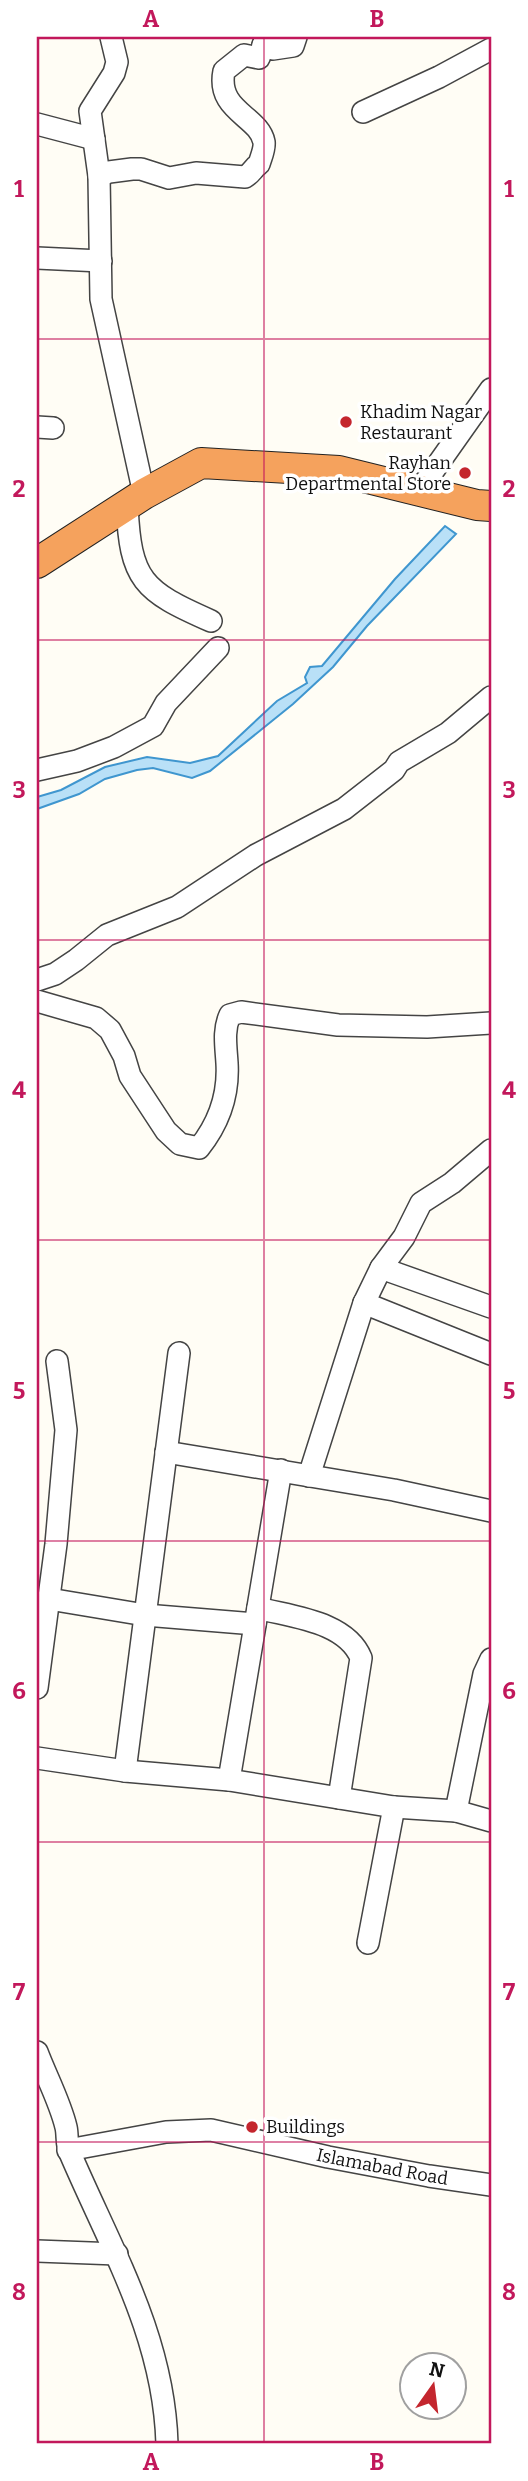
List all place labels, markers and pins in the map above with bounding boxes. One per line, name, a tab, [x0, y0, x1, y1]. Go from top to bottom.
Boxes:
place label: Khadim Nagar Restaurant	[360, 401, 482, 444]
marker: Khadim Nagar Restaurant	[338, 414, 354, 430]
place label: Rayhan Departmental Store	[285, 452, 452, 495]
marker: Rayhan Departmental Store	[457, 465, 473, 481]
place label: Buildings	[266, 2116, 345, 2138]
marker: Buildings	[244, 2119, 260, 2135]

